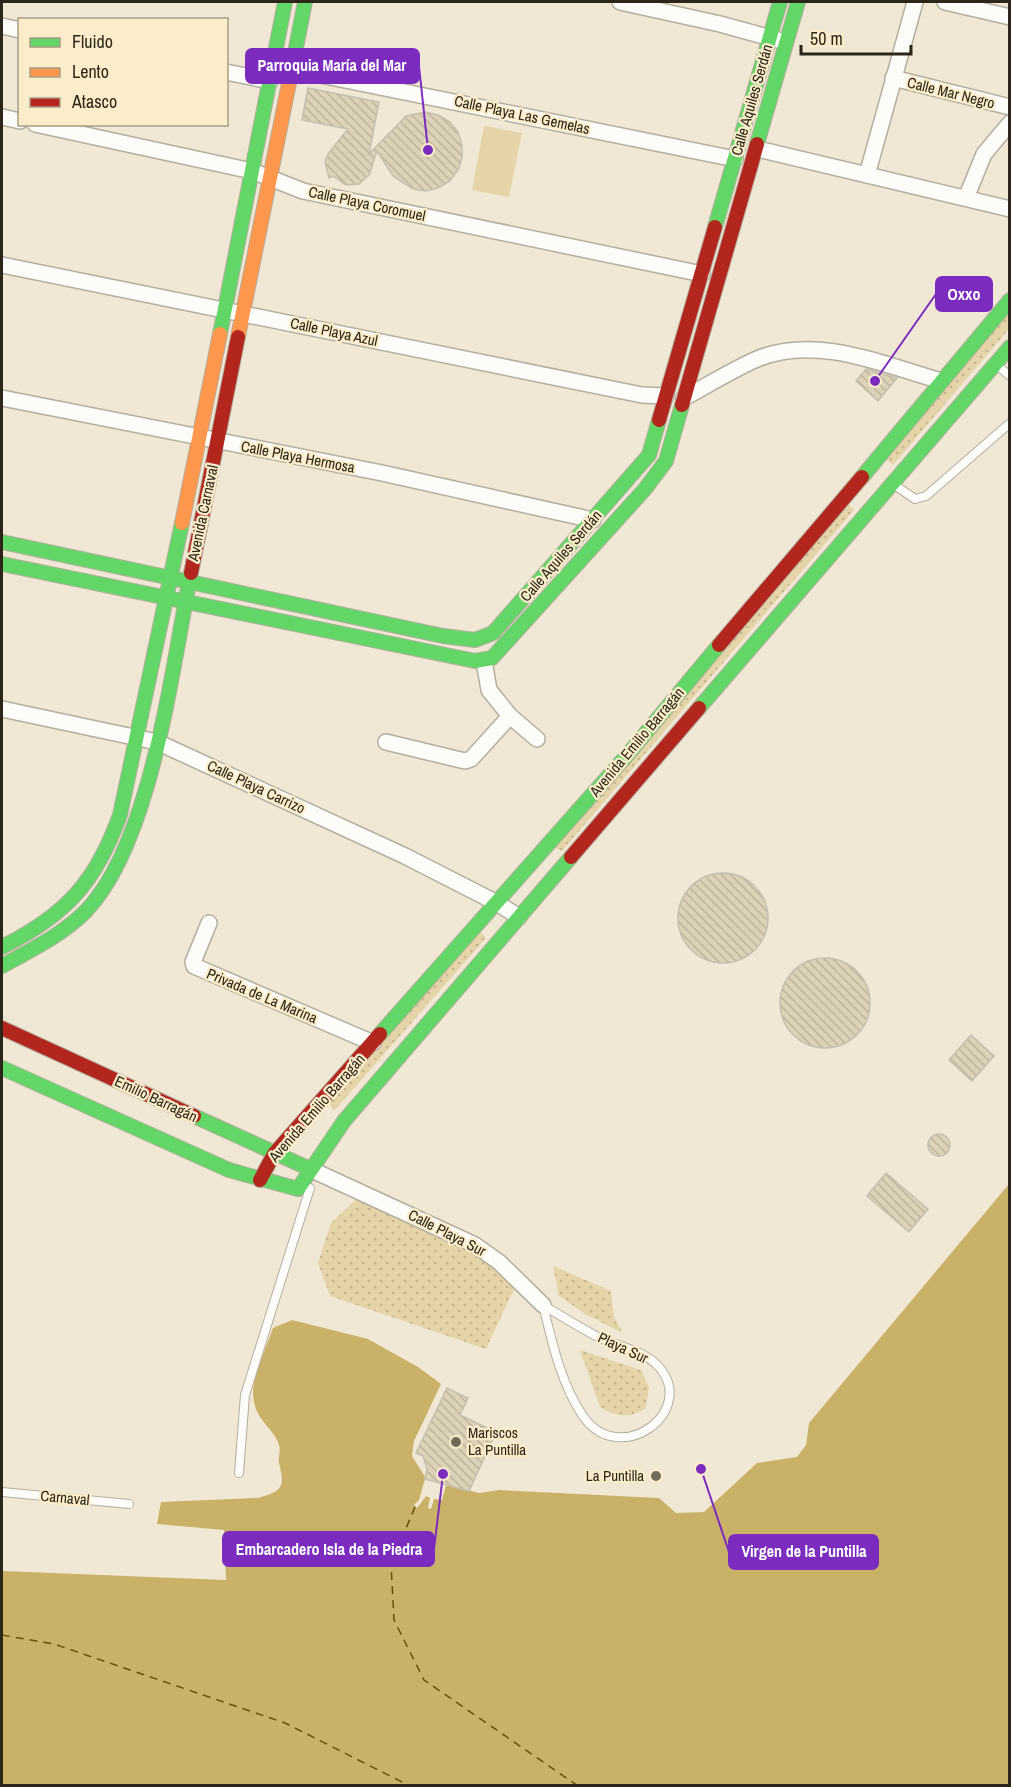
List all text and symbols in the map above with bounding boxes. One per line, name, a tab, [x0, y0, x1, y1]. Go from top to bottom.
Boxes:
legend	[18, 18, 228, 126]
scale bar	[801, 18, 910, 56]
text: 50 m	[810, 26, 843, 51]
text: Fluido	[72, 29, 113, 54]
street label: Calle Aquiles Serdán	[726, 42, 777, 158]
callout: Parroquia María del Mar	[246, 49, 419, 83]
text: Parroquia María del Mar	[258, 54, 407, 76]
text: Lento	[72, 59, 109, 84]
street label: Calle Mar Negro	[905, 71, 997, 114]
text: Atasco	[71, 89, 117, 114]
street label: Calle Playa Las Gemelas	[452, 90, 592, 139]
street label: Calle Playa Coromuel	[307, 181, 427, 226]
callout: Oxxo	[936, 277, 992, 311]
text: Oxxo	[948, 283, 980, 305]
street label: Calle Playa Azul	[288, 312, 380, 351]
street label: Calle Playa Hermosa	[239, 435, 357, 478]
street label: Avenida Carnaval	[182, 463, 223, 564]
street label: Calle Aquiles Serdán	[515, 505, 606, 606]
street label: Avenida Emilio Barragán	[584, 682, 689, 802]
street label: Calle Playa Carrizo	[204, 755, 309, 819]
street label: Privada de La Marina	[204, 963, 321, 1028]
street label: Avenida Emilio Barragán	[263, 1049, 370, 1167]
street label: Emilio Barragán	[111, 1070, 201, 1127]
street label: Calle Playa Sur	[405, 1204, 490, 1261]
street label: Playa Sur	[595, 1327, 652, 1368]
place label: Mariscos La Puntilla	[468, 1422, 526, 1460]
marker: Mariscos La Puntilla	[449, 1435, 463, 1449]
place label: La Puntilla	[586, 1465, 644, 1486]
marker: La Puntilla	[649, 1469, 663, 1483]
street label: Carnaval	[40, 1485, 90, 1510]
callout: Embarcadero Isla de la Piedra	[223, 1532, 434, 1566]
callout: Virgen de la Puntilla	[729, 1535, 878, 1569]
text: Embarcadero Isla de la Piedra	[236, 1538, 423, 1560]
text: Virgen de la Puntilla	[741, 1540, 867, 1562]

